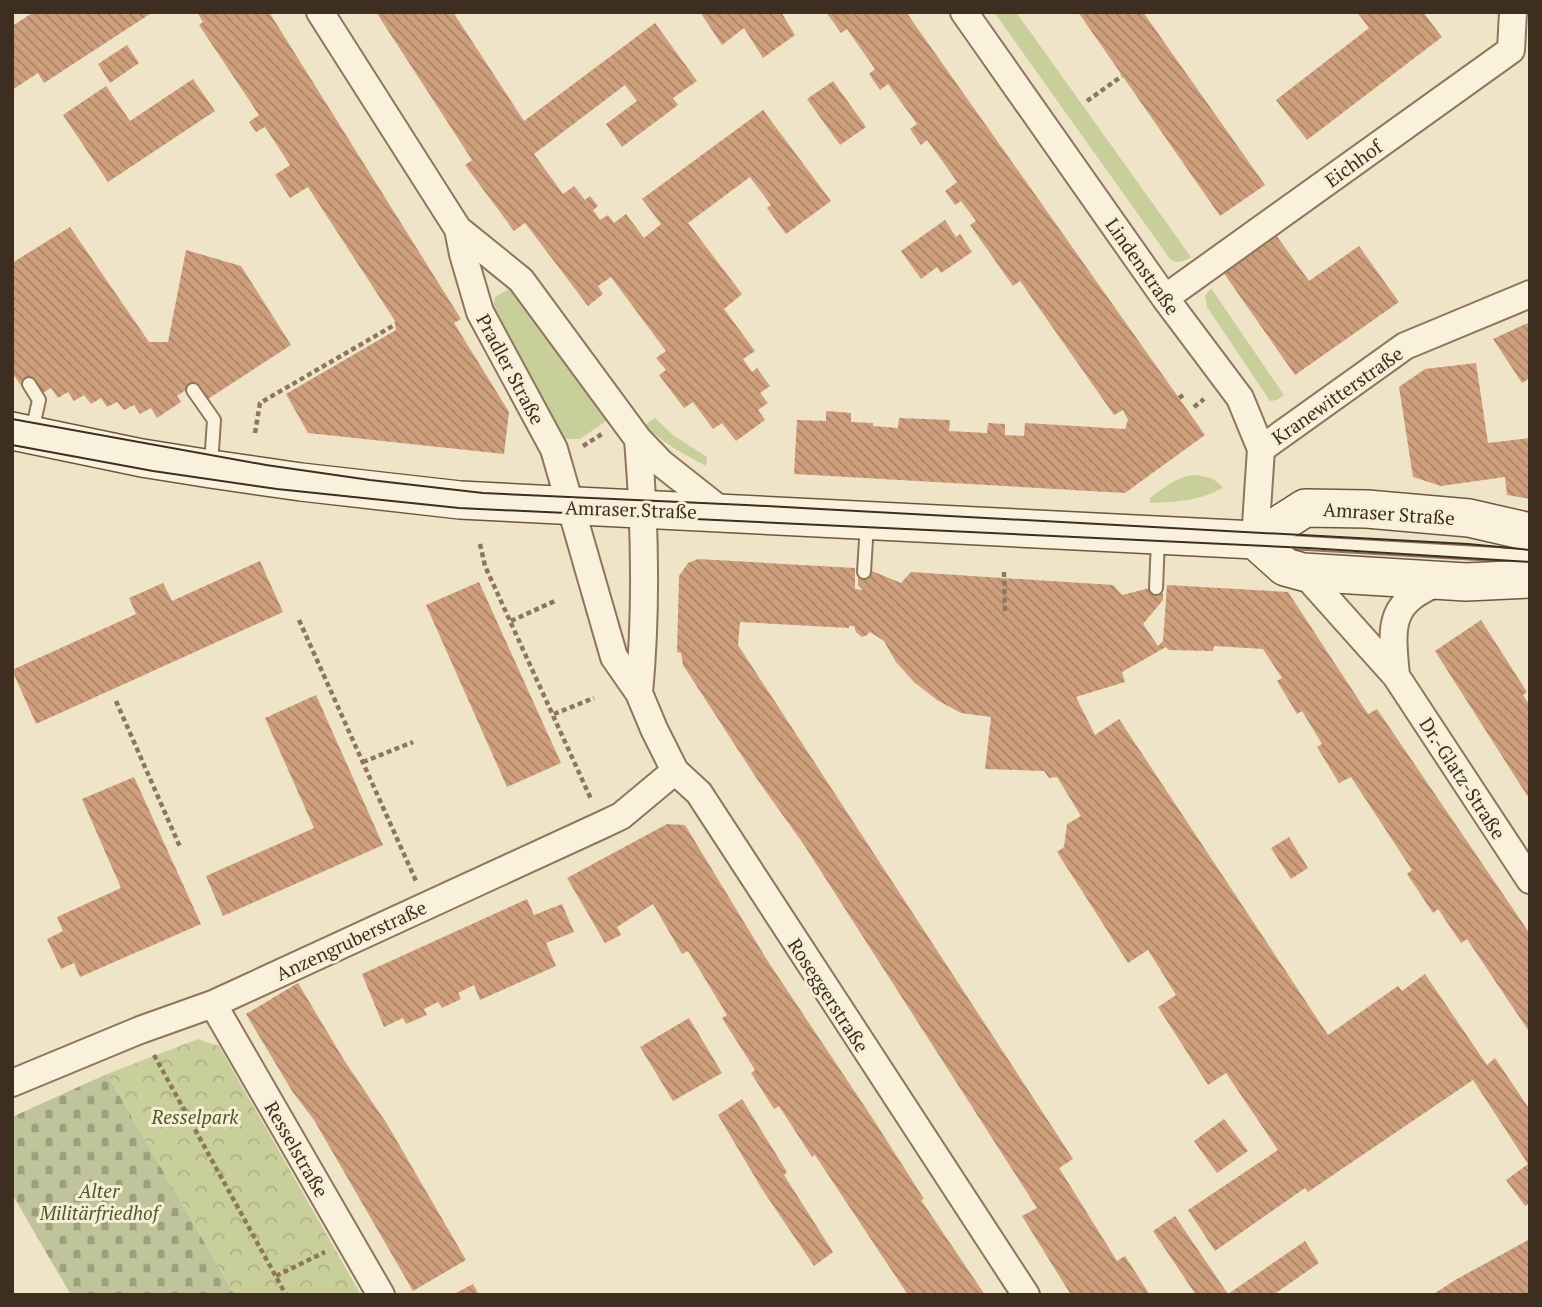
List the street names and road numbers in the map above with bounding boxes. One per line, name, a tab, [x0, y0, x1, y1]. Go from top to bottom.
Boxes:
street label: Eichhof	[1319, 133, 1388, 192]
street label: Lindenstraße	[1100, 213, 1186, 319]
street label: Pradler Straße	[471, 309, 551, 429]
street label: Kranewitterstraße	[1267, 341, 1407, 449]
street label: Amraser Straße	[565, 494, 697, 524]
street label: Amraser Straße	[1322, 496, 1456, 530]
street label: Dr.-Glatz-Straße	[1414, 712, 1512, 844]
street label: Anzengruberstraße	[272, 894, 430, 986]
street label: Roseggerstraße	[783, 933, 875, 1057]
street label: Resselstraße	[259, 1096, 335, 1202]

